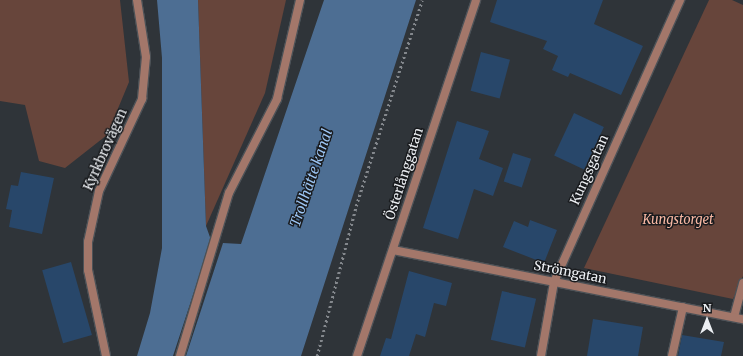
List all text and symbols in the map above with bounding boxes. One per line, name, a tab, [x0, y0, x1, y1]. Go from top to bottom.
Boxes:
street label: Kyrkbrovägen	[81, 107, 131, 193]
street label: Österlånggatan	[383, 126, 427, 222]
water label: Trollhätte kanal	[286, 127, 336, 229]
street label: Kungsgatan	[568, 133, 612, 207]
park label: Kungstorget	[642, 212, 714, 228]
street label: Strömgatan	[532, 258, 608, 288]
north arrow	[687, 300, 727, 340]
text: N	[703, 301, 711, 315]

